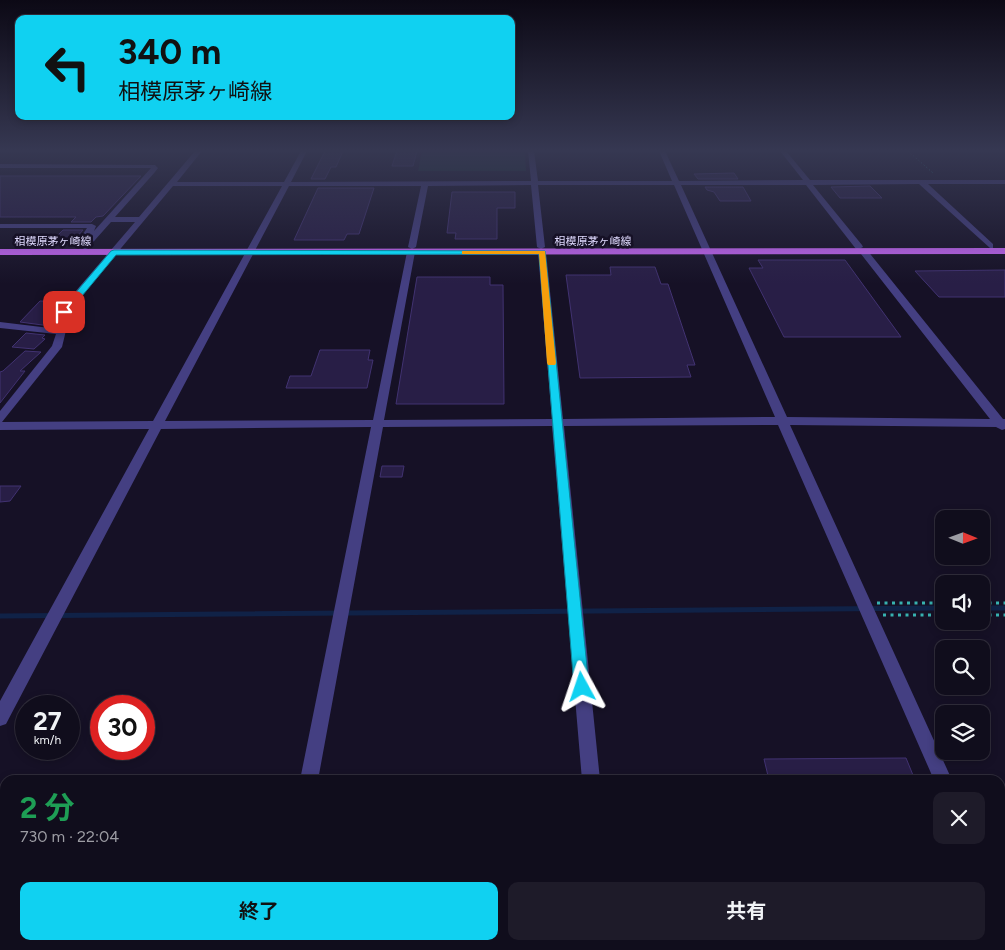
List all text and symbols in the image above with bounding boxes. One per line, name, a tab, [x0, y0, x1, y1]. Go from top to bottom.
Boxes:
text: 340 m	[118, 31, 221, 73]
icon: left	[35, 35, 100, 100]
text: 相模原茅ヶ崎線	[118, 78, 272, 105]
street label: 相模原茅ヶ崎線	[15, 235, 92, 248]
street label: 相模原茅ヶ崎線	[555, 235, 632, 248]
pin	[43, 291, 85, 333]
icon: arrive	[50, 298, 78, 326]
north arrow	[935, 510, 990, 565]
map controls	[935, 510, 990, 760]
button: sound	[935, 575, 990, 630]
button: search	[935, 640, 990, 695]
position arrow	[555, 660, 607, 712]
speed limit sign: 30	[90, 695, 155, 760]
button: layers	[935, 705, 990, 760]
text: 27	[33, 706, 62, 736]
text: km/h	[34, 733, 61, 747]
text: 2 分	[20, 789, 75, 826]
button: close	[933, 792, 985, 844]
text: 730 m · 22:04	[20, 827, 119, 846]
button: 終了	[20, 882, 498, 940]
button: 共有	[508, 882, 985, 940]

